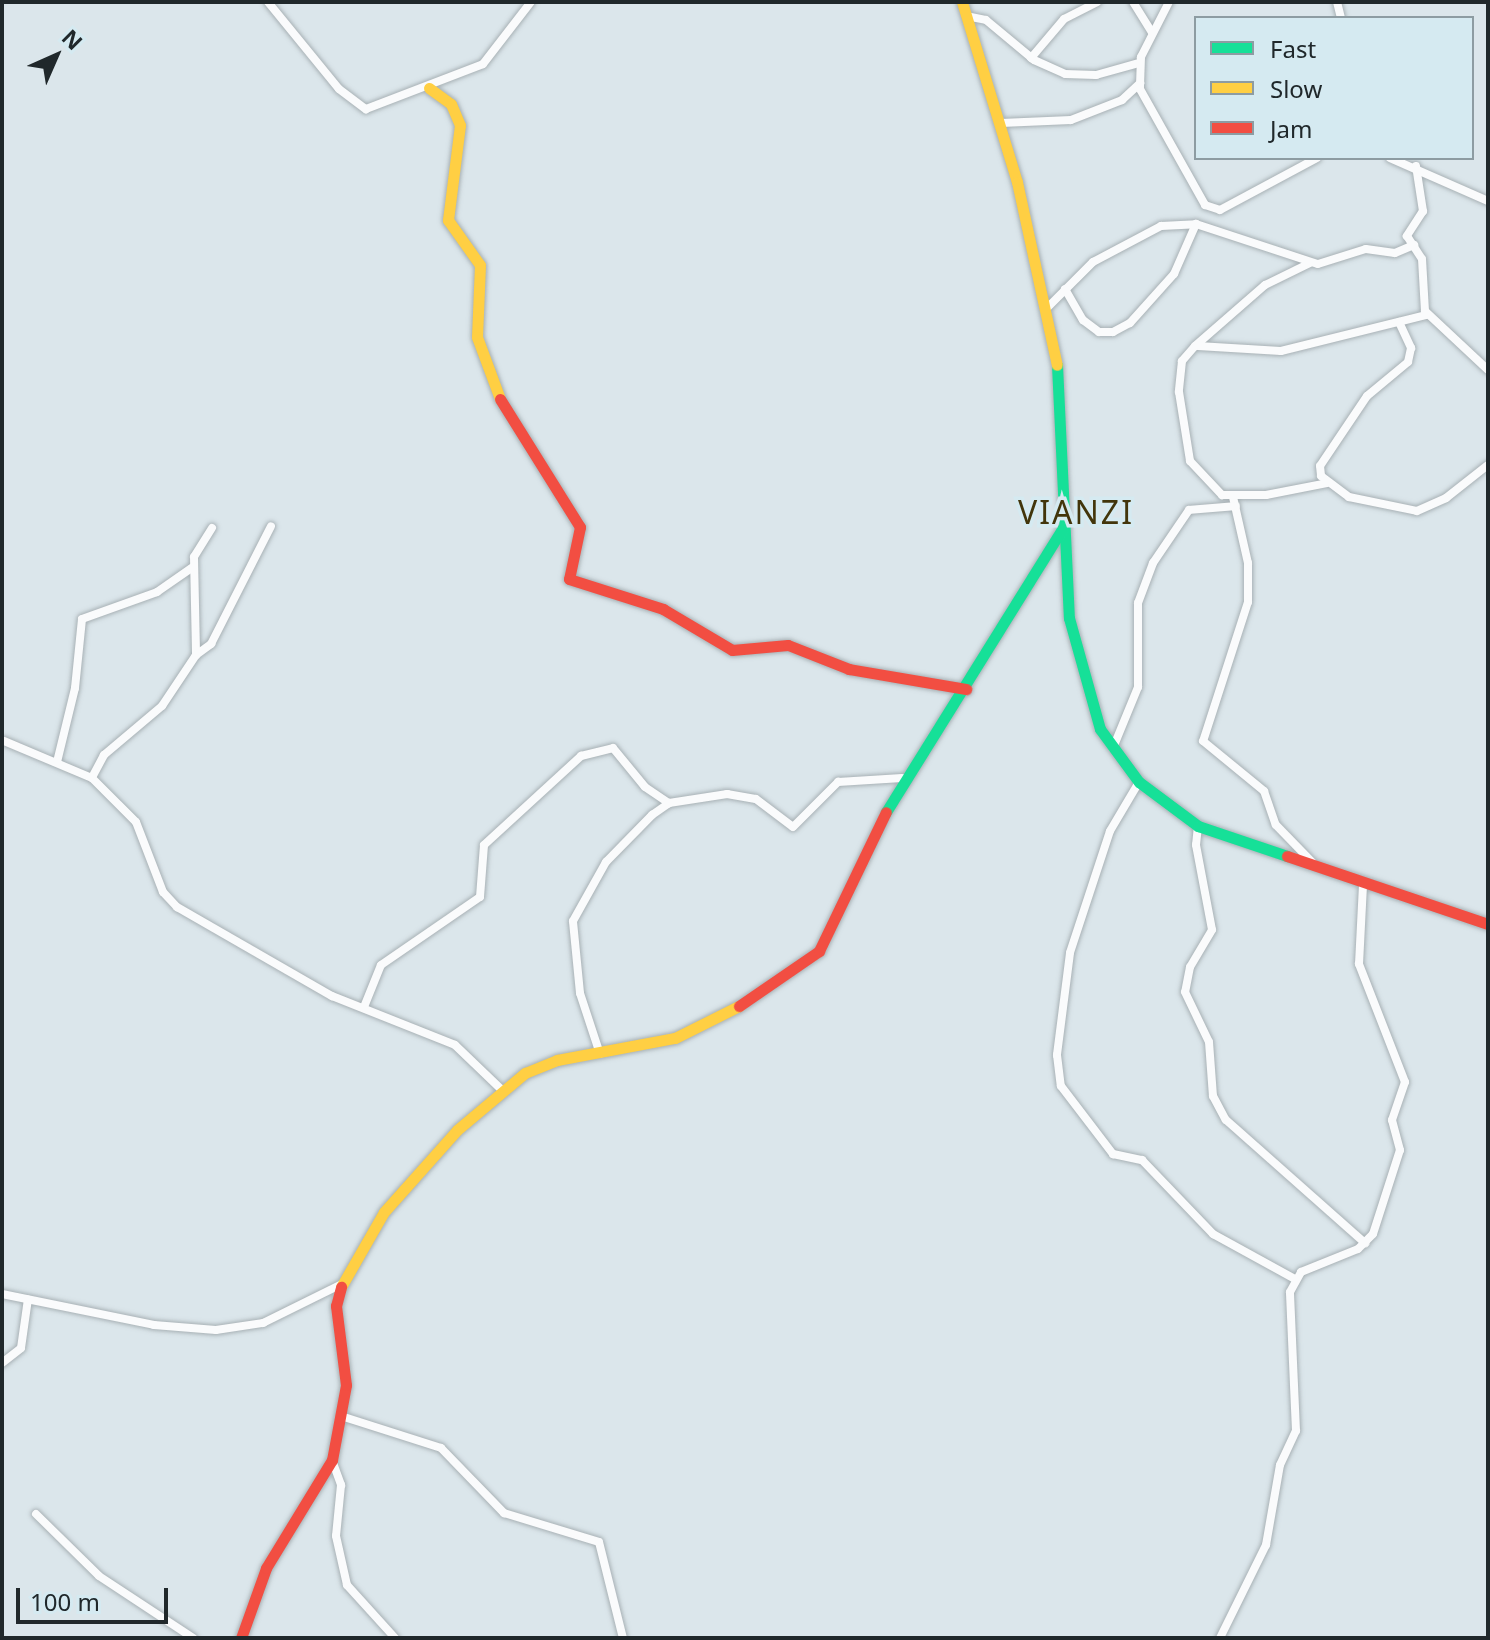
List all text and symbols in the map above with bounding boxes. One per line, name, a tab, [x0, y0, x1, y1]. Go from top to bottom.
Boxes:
north arrow	[16, 16, 96, 96]
legend	[1194, 16, 1474, 160]
text: N	[56, 22, 90, 56]
text: Fast	[1270, 32, 1316, 65]
text: Slow	[1270, 72, 1322, 105]
text: Jam	[1270, 112, 1312, 145]
district label: VIANZI	[1018, 493, 1134, 531]
scale bar	[20, 1572, 172, 1622]
text: 100 m	[30, 1585, 100, 1618]

